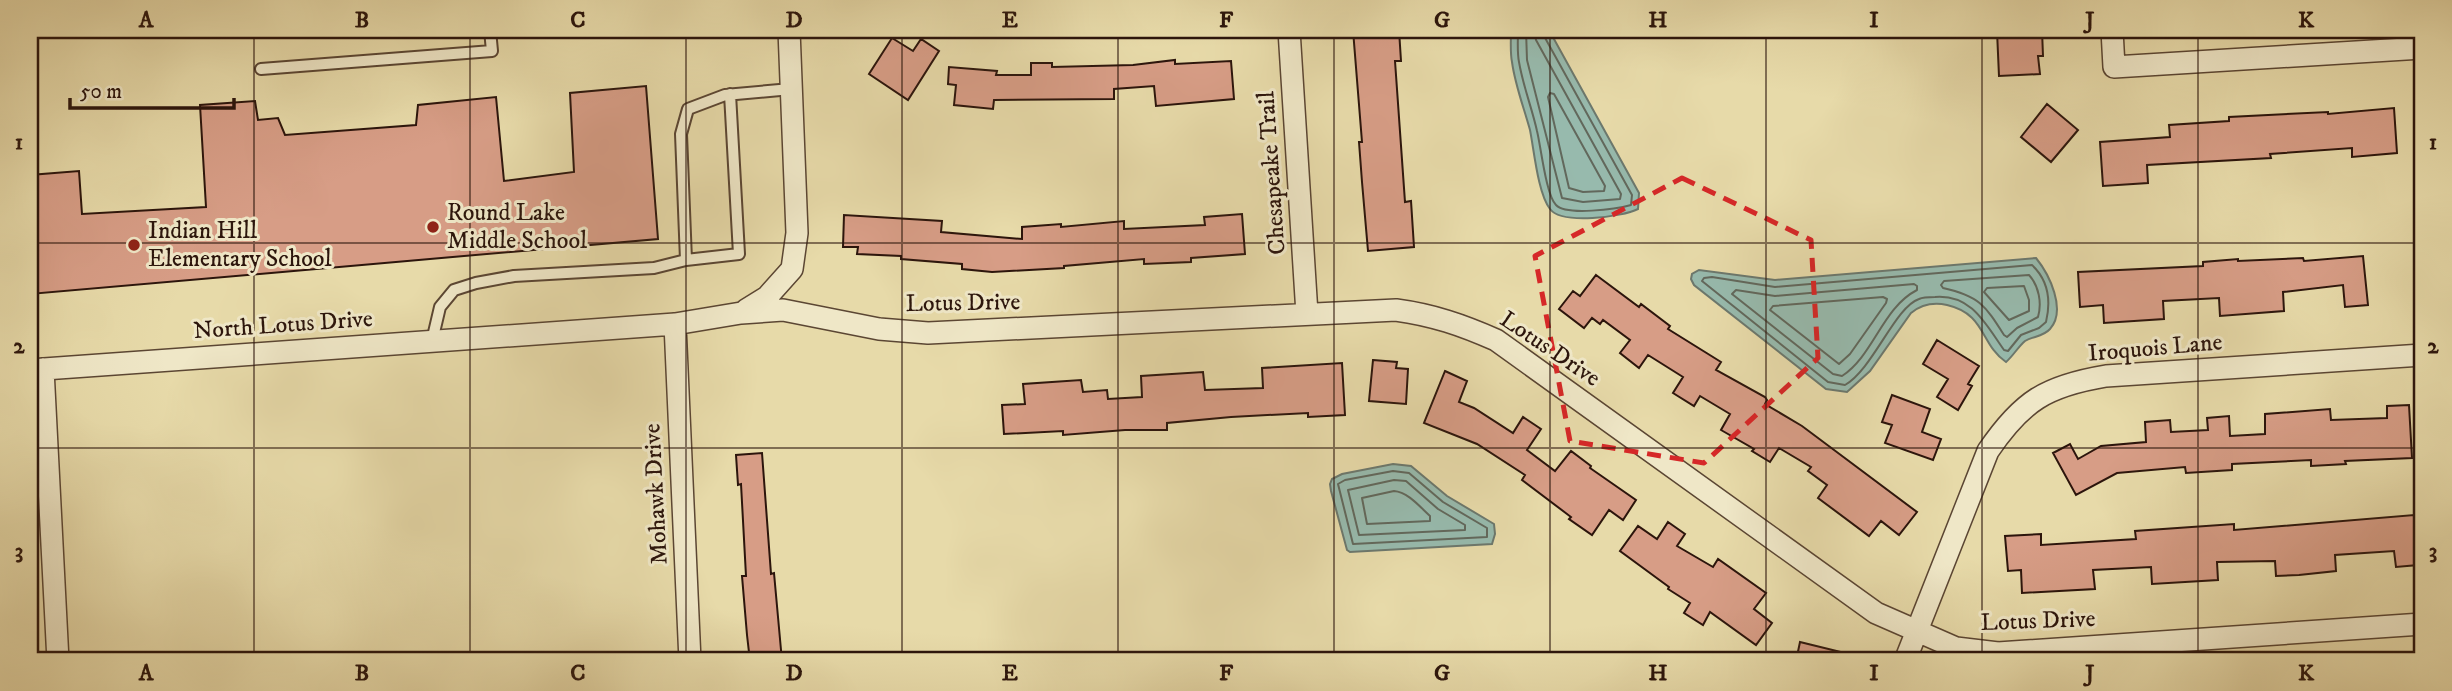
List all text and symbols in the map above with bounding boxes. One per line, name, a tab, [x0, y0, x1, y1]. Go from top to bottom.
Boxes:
text: A	[138, 6, 155, 35]
text: B	[355, 6, 369, 35]
text: C	[570, 6, 586, 35]
text: D	[785, 6, 803, 35]
text: E	[1002, 6, 1018, 35]
text: F	[1219, 6, 1234, 35]
text: G	[1434, 6, 1450, 35]
text: H	[1648, 6, 1668, 35]
text: I	[1869, 6, 1879, 35]
text: J	[2082, 6, 2095, 35]
text: K	[2298, 6, 2315, 35]
scale bar	[70, 66, 234, 110]
text: 50 m	[80, 79, 122, 105]
street label: Chesapeake Trail	[1251, 89, 1293, 256]
text: 1	[15, 128, 23, 157]
text: 1	[2429, 128, 2437, 157]
place label: Round Lake Middle School	[447, 198, 588, 256]
place label: Indian Hill Elementary School	[148, 216, 332, 274]
marker: Round Lake Middle School	[425, 219, 441, 235]
marker: Indian Hill Elementary School	[126, 237, 142, 253]
street label: Lotus Drive	[905, 287, 1021, 319]
street label: North Lotus Drive	[192, 304, 374, 346]
street label: Lotus Drive	[1494, 304, 1606, 394]
street label: Iroquois Lane	[2087, 327, 2224, 369]
text: 2	[13, 332, 25, 361]
text: 2	[2427, 332, 2439, 361]
street label: Mohawk Drive	[637, 423, 675, 565]
text: 3	[15, 537, 23, 566]
text: 3	[2429, 537, 2437, 566]
street label: Lotus Drive	[1980, 604, 2096, 638]
text: A	[138, 659, 155, 688]
text: B	[355, 659, 369, 688]
text: C	[570, 659, 586, 688]
text: D	[785, 659, 803, 688]
text: E	[1002, 659, 1018, 688]
text: F	[1219, 659, 1234, 688]
text: G	[1434, 659, 1450, 688]
text: H	[1648, 659, 1668, 688]
text: I	[1869, 659, 1879, 688]
text: J	[2082, 659, 2095, 688]
text: K	[2298, 659, 2315, 688]

